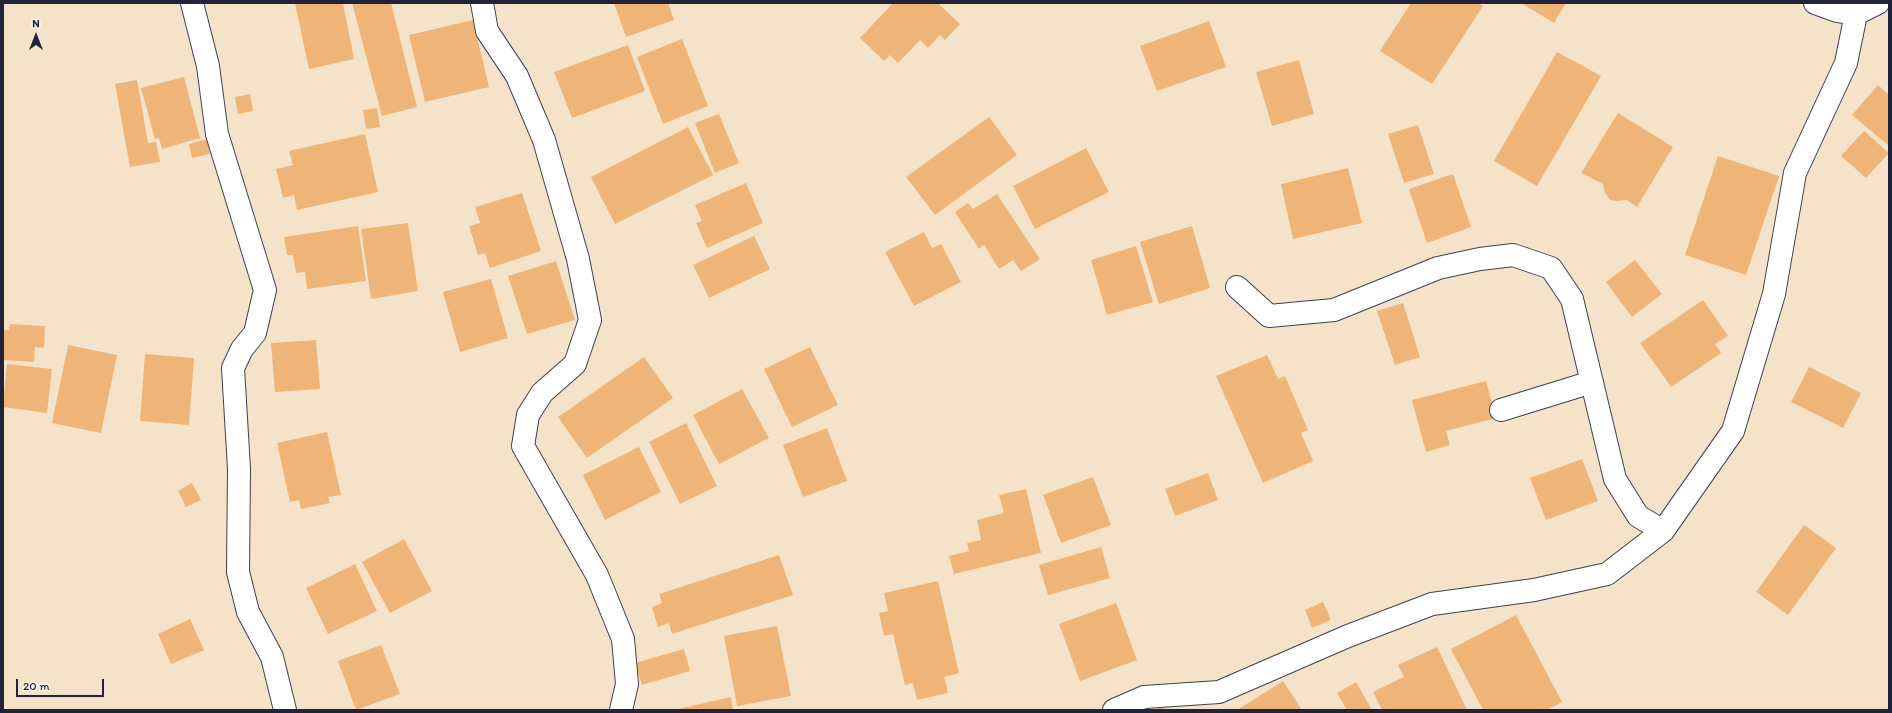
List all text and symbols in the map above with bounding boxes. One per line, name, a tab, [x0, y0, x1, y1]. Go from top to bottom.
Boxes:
north arrow	[16, 16, 56, 56]
text: N	[32, 17, 40, 30]
scale bar	[18, 671, 106, 697]
text: 20 m	[23, 679, 50, 693]

